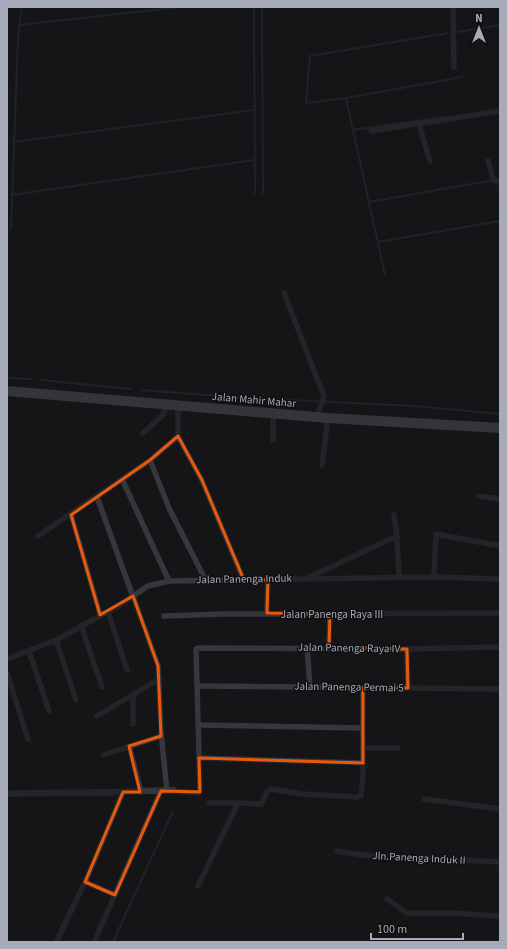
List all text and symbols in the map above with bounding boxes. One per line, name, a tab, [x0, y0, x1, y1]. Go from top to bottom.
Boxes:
north arrow	[459, 8, 499, 48]
text: N	[475, 11, 483, 26]
street label: Jalan Mahir Mahar	[211, 389, 297, 411]
street label: Jalan Panenga Induk	[196, 571, 293, 587]
street label: Jalan Panenga Raya III	[281, 607, 383, 622]
street label: Jalan Panenga Raya IV	[298, 640, 401, 656]
street label: Jalan Panenga Permai 5	[294, 679, 404, 695]
street label: Jln.Panenga Induk II	[372, 848, 466, 868]
scale bar	[371, 915, 463, 941]
text: 100 m	[377, 921, 407, 938]

